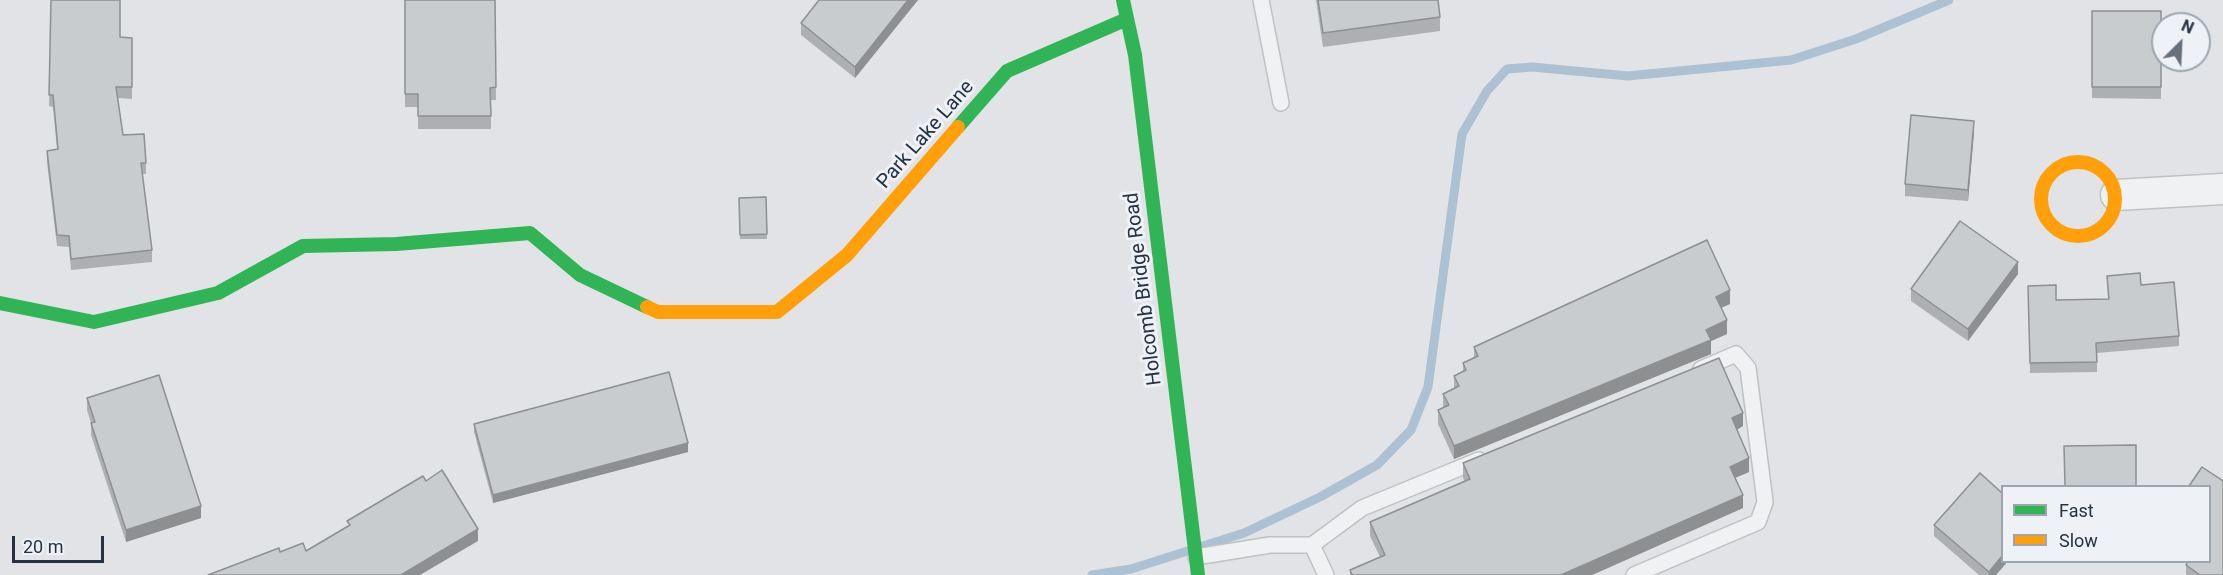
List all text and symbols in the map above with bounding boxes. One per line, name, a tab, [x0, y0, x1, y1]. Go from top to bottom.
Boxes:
north arrow	[2151, 12, 2211, 72]
text: N	[2179, 16, 2197, 38]
street label: Park Lake Lane	[872, 76, 980, 194]
street label: Holcomb Bridge Road	[1120, 191, 1168, 387]
legend	[2001, 485, 2211, 563]
text: Fast	[2059, 500, 2094, 521]
scale bar	[15, 524, 106, 562]
text: Slow	[2059, 530, 2098, 551]
text: 20 m	[23, 536, 63, 557]

